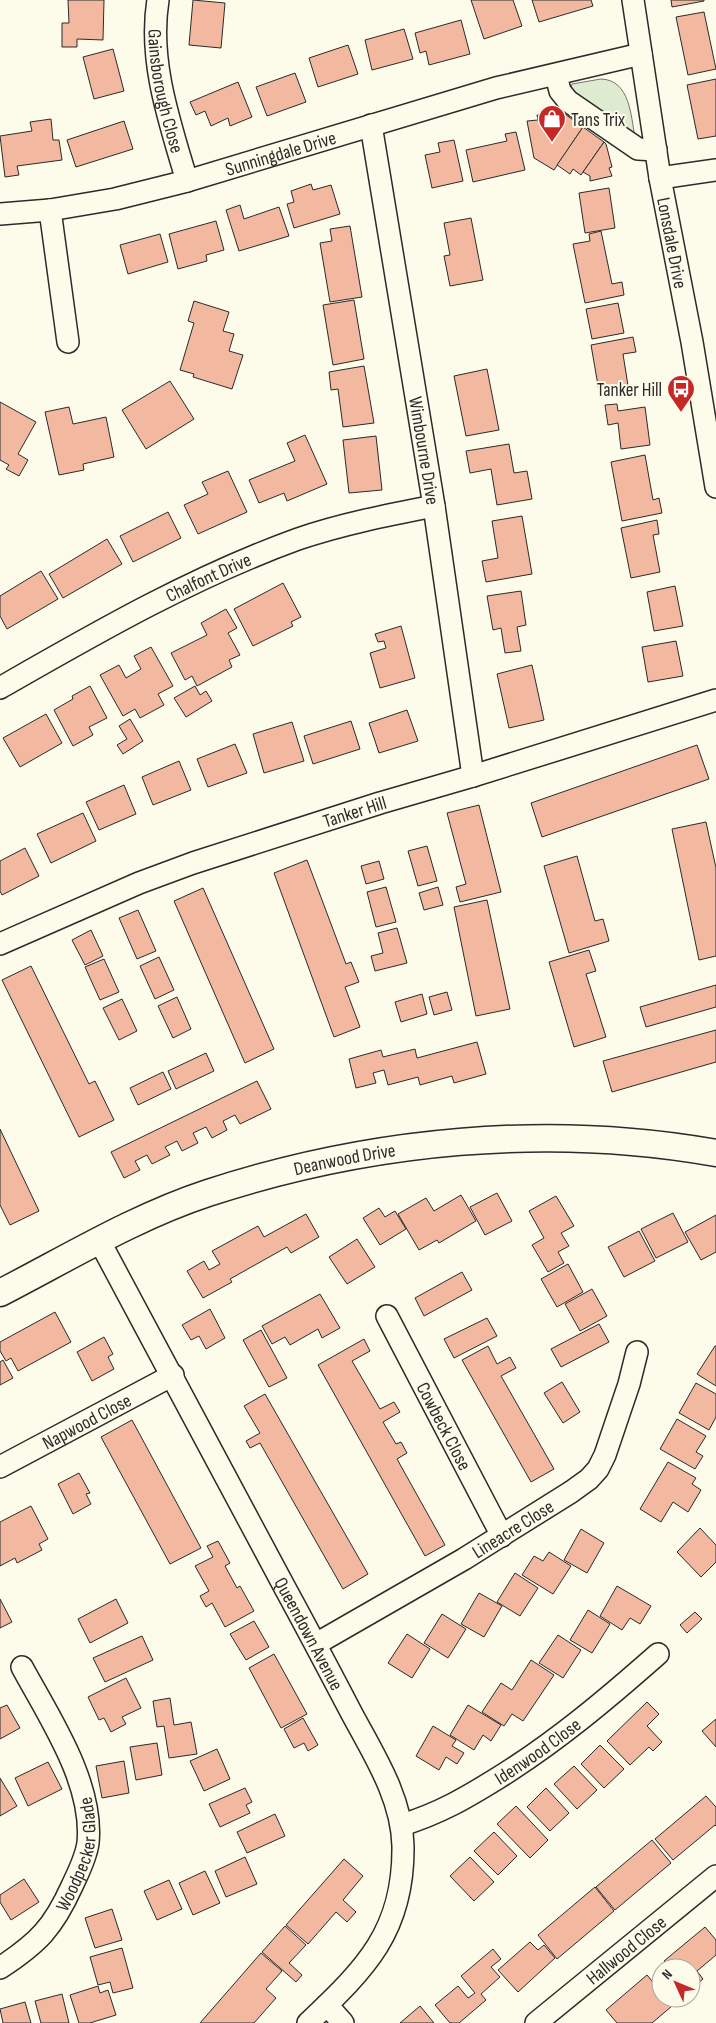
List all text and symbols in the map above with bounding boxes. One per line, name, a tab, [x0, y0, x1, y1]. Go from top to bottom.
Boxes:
street label: Gainsborough Close	[142, 29, 188, 156]
shop icon: Tans Trix	[537, 104, 567, 143]
place label: Tans Trix	[571, 109, 625, 132]
street label: Sunningdale Drive	[223, 127, 339, 182]
street label: Lonsdale Drive	[651, 195, 691, 291]
bus stop icon: Tanker Hill	[666, 374, 696, 413]
place label: Tanker Hill	[597, 379, 662, 402]
street label: Wimbourne Drive	[403, 395, 444, 507]
street label: Chalfont Drive	[162, 549, 255, 608]
street label: Tanker Hill	[320, 792, 389, 834]
street label: Deanwood Drive	[292, 1139, 397, 1181]
street label: Cowbeck Close	[411, 1379, 476, 1474]
street label: Napwood Close	[39, 1389, 136, 1455]
street label: Lineacre Close	[468, 1496, 559, 1564]
street label: Queendown Avenue	[268, 1574, 348, 1695]
street label: Idenwood Close	[491, 1714, 586, 1790]
street label: Woodpecker Glade	[51, 1795, 102, 1916]
street label: Hallwood Close	[582, 1911, 671, 1990]
north arrow	[651, 1958, 701, 2008]
text: N	[658, 1966, 676, 1983]

